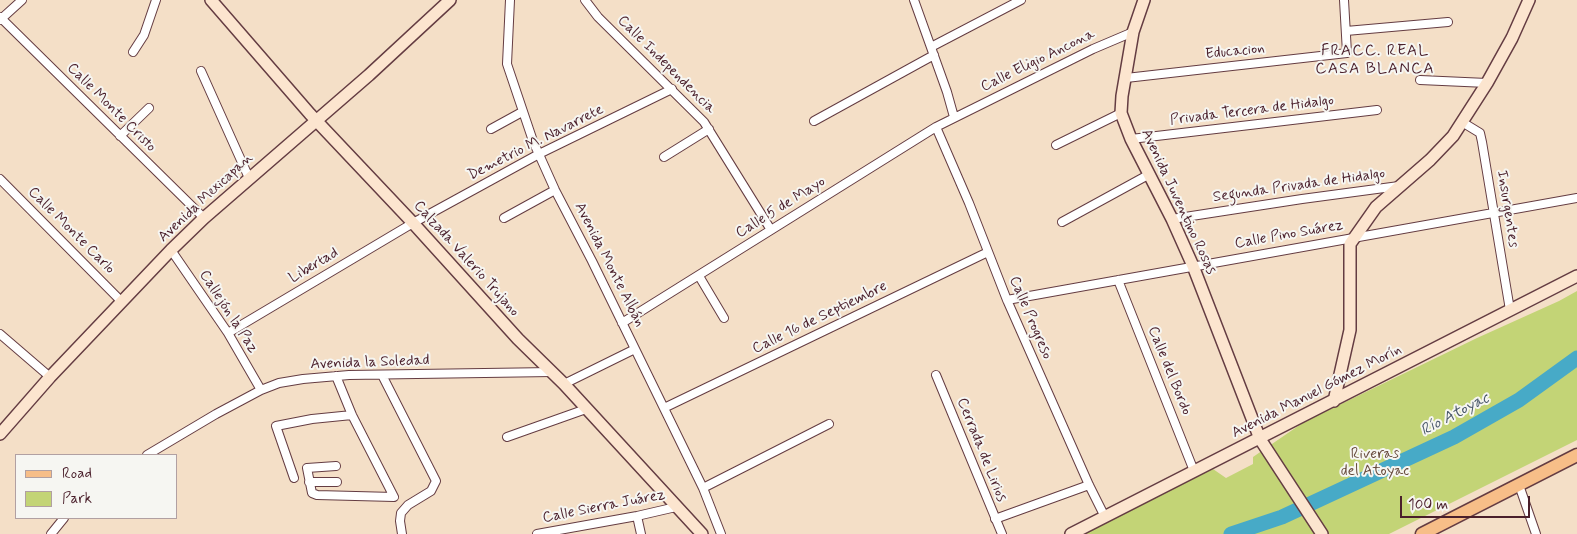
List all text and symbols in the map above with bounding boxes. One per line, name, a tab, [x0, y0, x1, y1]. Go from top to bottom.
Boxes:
street label: Calle Independencia	[613, 12, 719, 118]
street label: Calle Eligio Ancona	[978, 26, 1098, 96]
street label: Educacion	[1204, 40, 1266, 64]
district label: FRACC. REAL CASA BLANCA	[1316, 42, 1434, 80]
street label: Calle Monte Cristo	[63, 60, 159, 156]
street label: Privada Tercera de Hidalgo	[1169, 92, 1335, 130]
street label: Demetrio M. Navarrete	[465, 101, 607, 185]
street label: Avenida Juventino Rosas	[1136, 126, 1220, 278]
street label: Avenida Mexicapan	[155, 149, 257, 247]
street label: Segunda Privada de Hidalgo	[1212, 165, 1386, 207]
street label: Insurgentes	[1492, 169, 1522, 249]
street label: Calle 5 de Mayo	[733, 173, 829, 243]
street label: Calle Monte Carlo	[24, 184, 118, 278]
street label: Calzada Valerio Trujano	[409, 197, 523, 321]
street label: Avenida Monte Albán	[570, 200, 648, 330]
street label: Calle Pino Suárez	[1233, 217, 1345, 253]
street label: Libertad	[286, 244, 342, 288]
street label: Callejón la Paz	[195, 267, 261, 357]
street label: Calle Progreso	[1004, 274, 1056, 362]
street label: Calle 16 de Septiembre	[750, 278, 890, 358]
street label: Calle del Bordo	[1143, 324, 1195, 418]
street label: Avenida Manuel Gómez Morín	[1229, 341, 1405, 443]
street label: Avenida la Soledad	[310, 352, 430, 374]
water label: Río Atoyac	[1418, 389, 1492, 441]
street label: Cerrada de Lirios	[952, 395, 1010, 505]
park label: Riveras del Atoyac	[1341, 446, 1409, 481]
legend	[15, 454, 178, 519]
text: Road	[62, 464, 92, 484]
street label: Calle Sierra Juárez	[541, 486, 667, 528]
scale bar	[1402, 486, 1532, 518]
text: Park	[62, 489, 92, 509]
text: 100 m	[1408, 495, 1448, 515]

